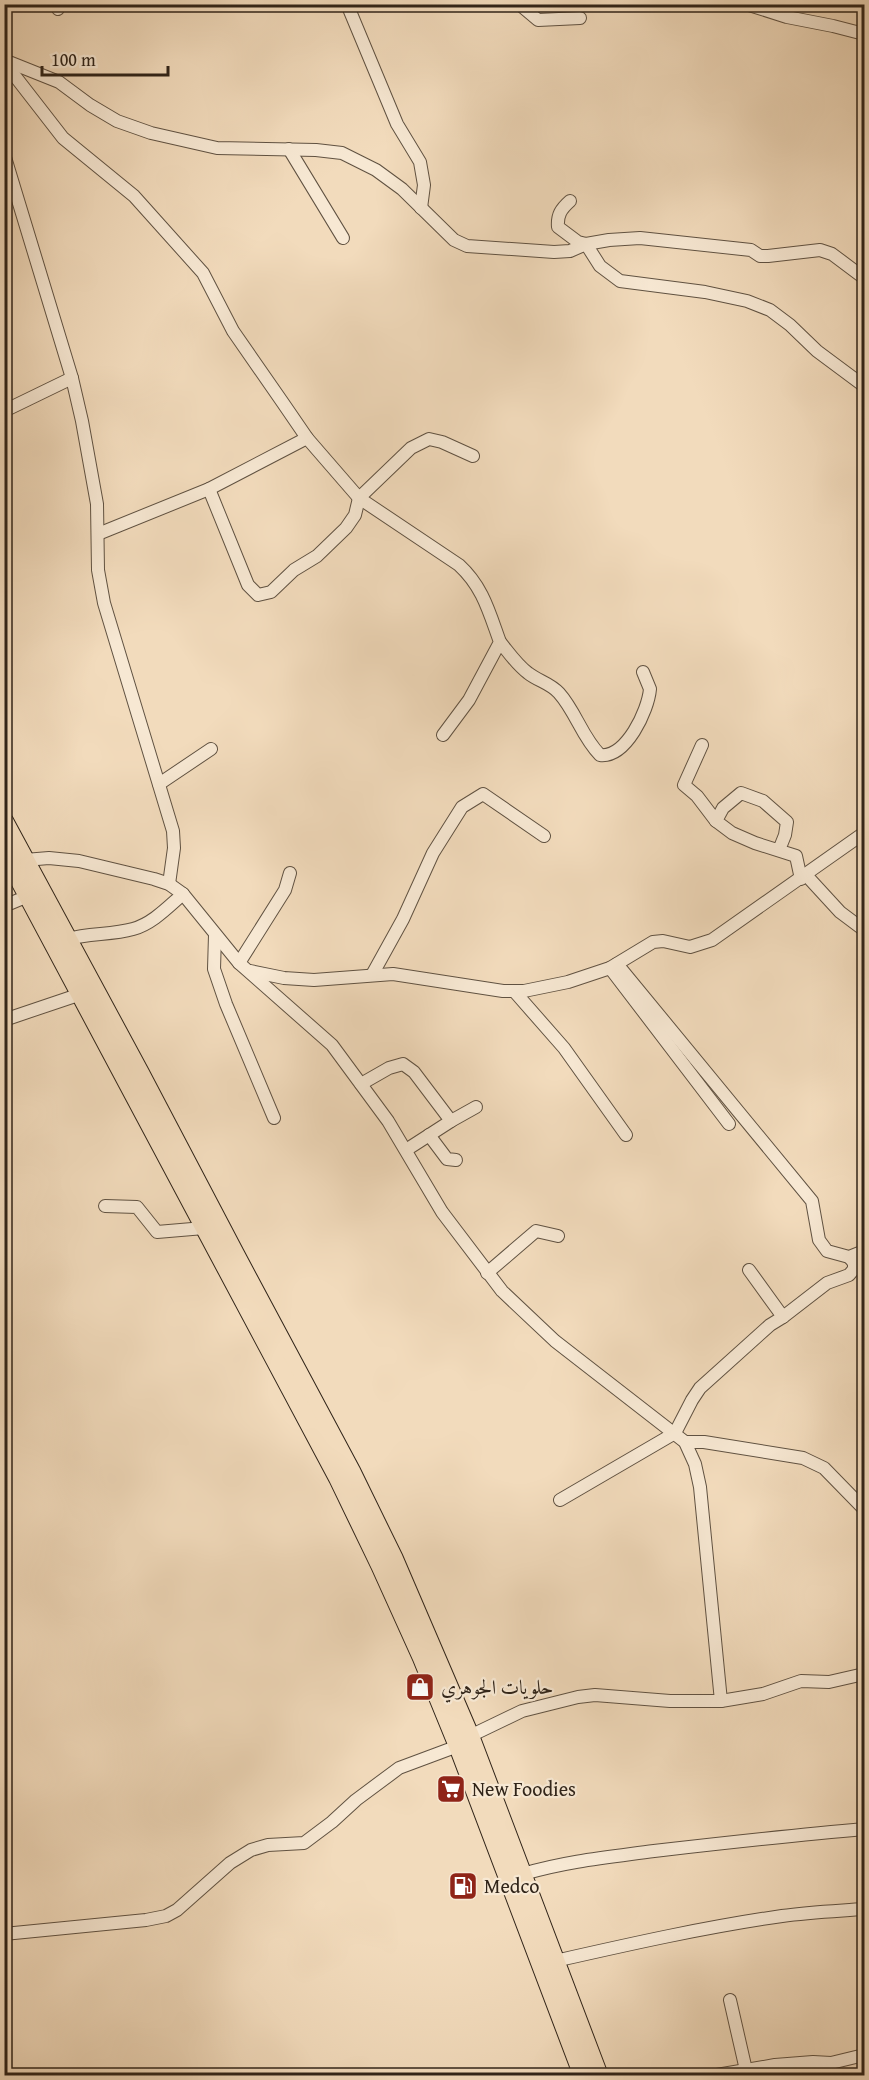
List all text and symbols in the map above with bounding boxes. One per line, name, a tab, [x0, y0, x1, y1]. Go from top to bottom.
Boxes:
scale bar	[42, 39, 168, 77]
text: 100 m	[51, 46, 96, 73]
shop icon: حلويات الجوهري	[404, 1671, 436, 1703]
place label: حلويات الجوهري	[441, 1672, 553, 1703]
supermarket icon: New Foodies	[435, 1773, 467, 1805]
place label: New Foodies	[472, 1774, 576, 1803]
fuel station icon: Medco	[447, 1870, 479, 1902]
place label: Medco	[484, 1871, 540, 1900]

